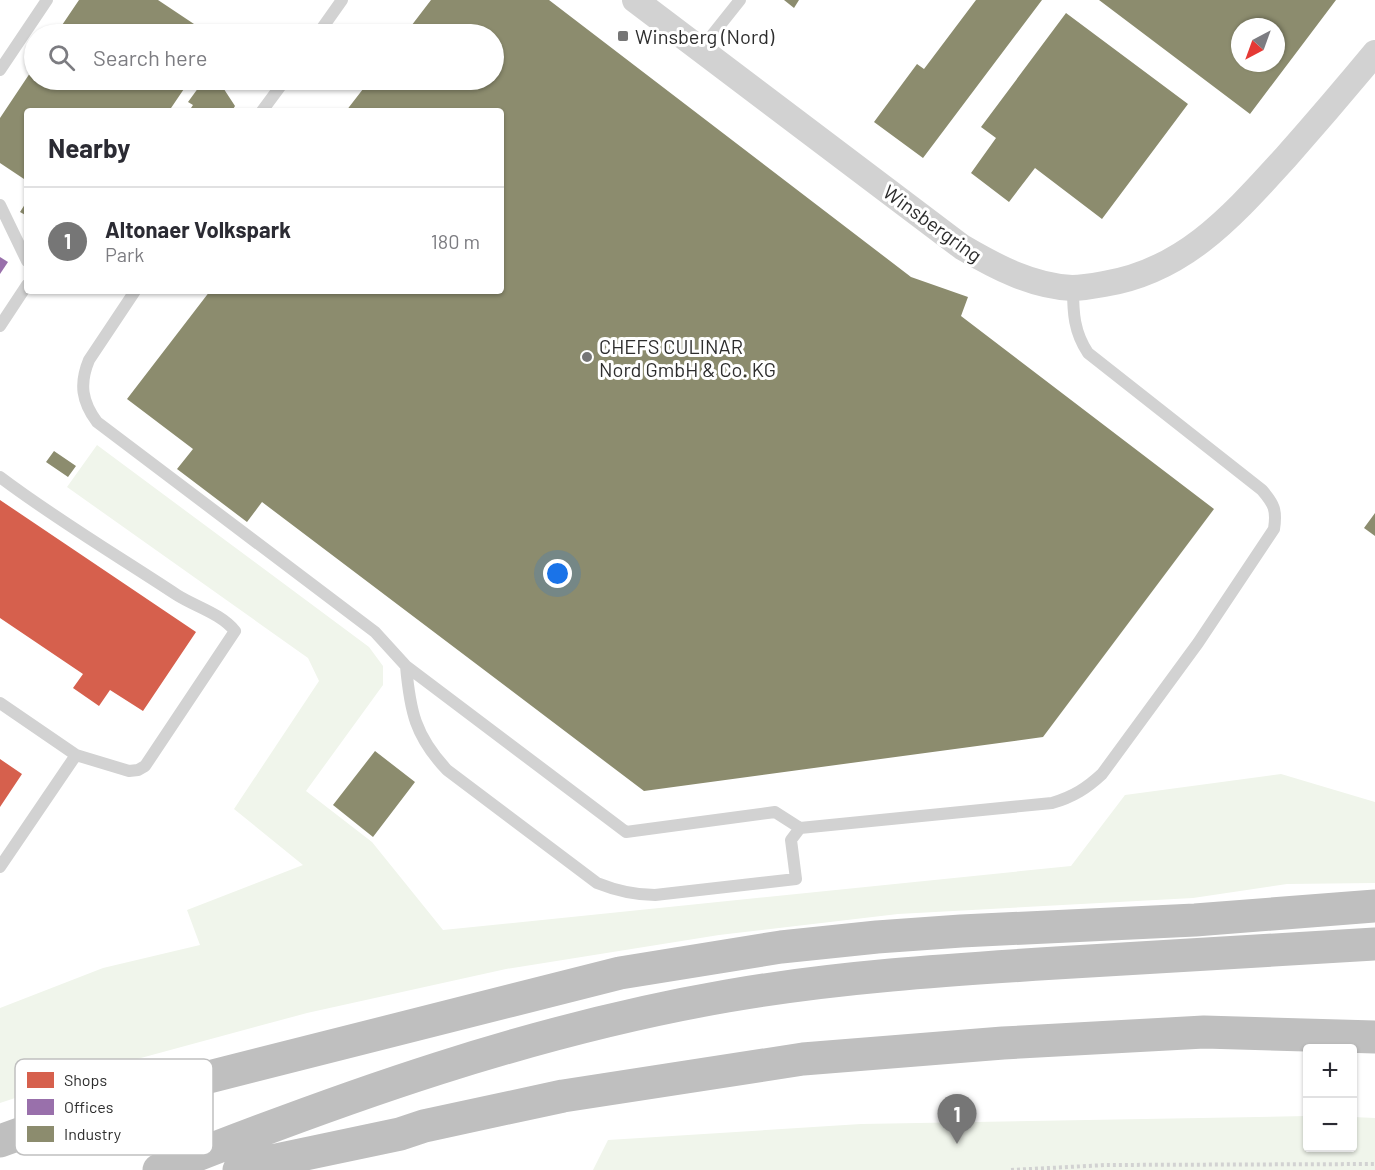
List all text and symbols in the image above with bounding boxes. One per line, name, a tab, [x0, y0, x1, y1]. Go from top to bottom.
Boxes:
north arrow	[1231, 18, 1285, 72]
search box	[24, 24, 504, 90]
place label: Winsberg (Nord)	[635, 24, 775, 48]
marker: Winsberg (Nord)	[616, 29, 630, 43]
icon: search	[45, 41, 78, 74]
text: Search here	[93, 44, 207, 70]
text: Nearby	[48, 132, 130, 163]
street label: Winsbergring	[879, 179, 987, 267]
text: Altonaer Volkspark	[105, 216, 291, 242]
text: 1	[64, 229, 71, 253]
text: 180 m	[431, 229, 480, 253]
text: Park	[105, 242, 144, 266]
place label: CHEFS CULINAR Nord GmbH & Co. KG	[599, 334, 776, 381]
marker: CHEFS CULINAR Nord GmbH & Co. KG	[580, 350, 594, 364]
your location	[543, 559, 572, 588]
map controls	[1303, 1044, 1357, 1152]
button: +	[1303, 1044, 1357, 1098]
legend	[15, 1059, 213, 1155]
text: Shops	[64, 1070, 107, 1089]
pin: 1	[938, 1094, 976, 1144]
text: Offices	[64, 1097, 113, 1116]
button: −	[1303, 1098, 1357, 1152]
text: Industry	[64, 1124, 122, 1143]

